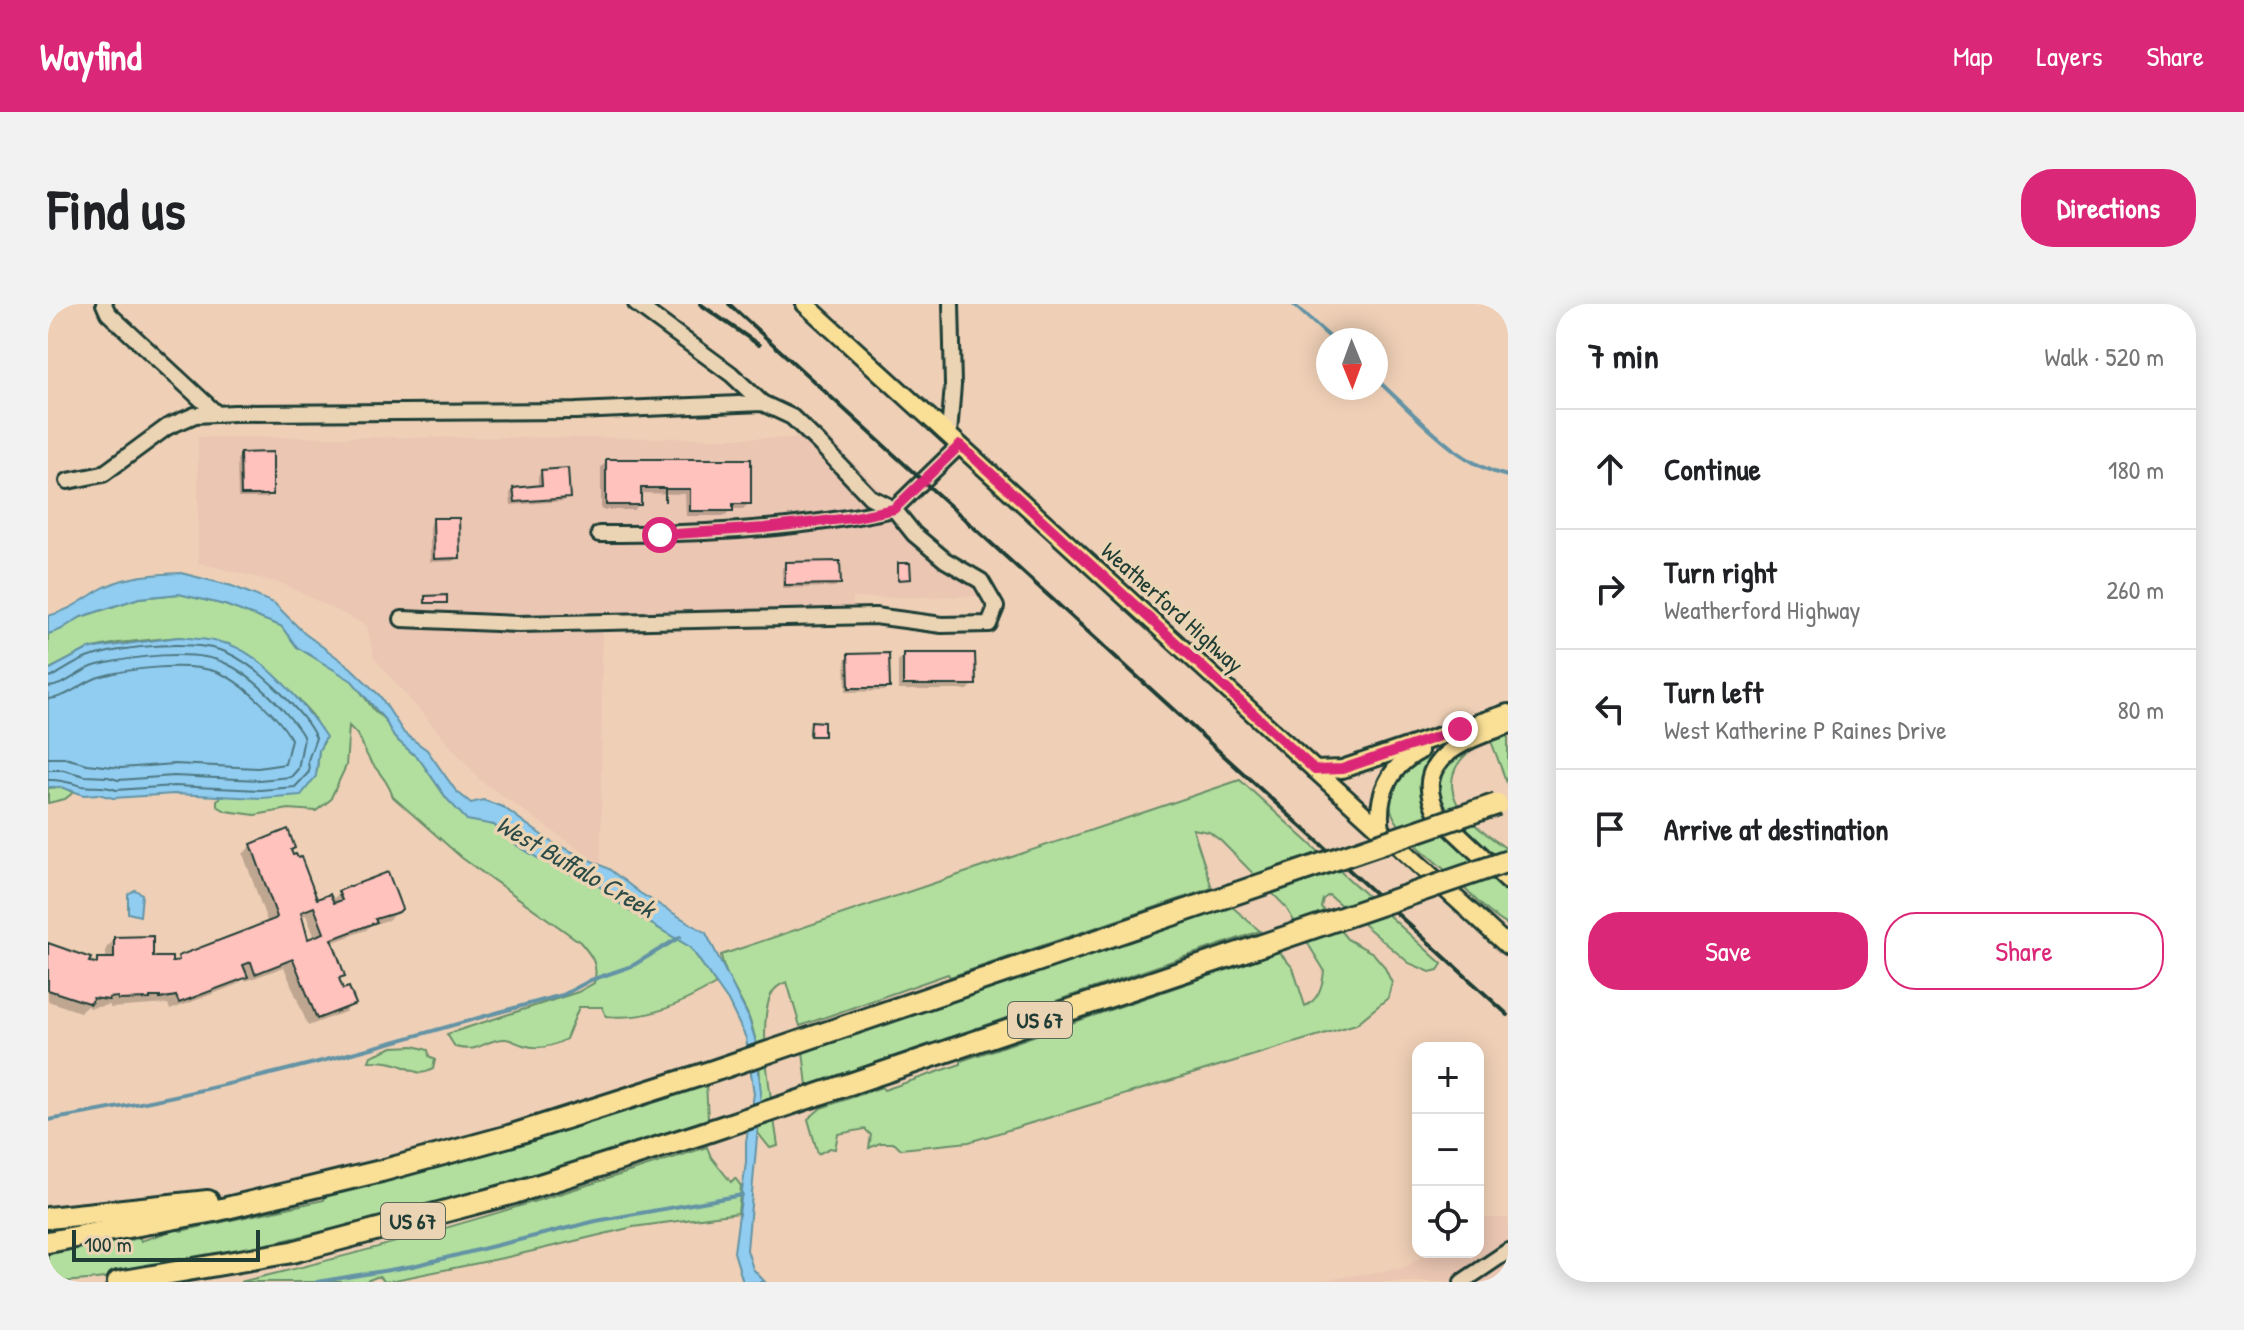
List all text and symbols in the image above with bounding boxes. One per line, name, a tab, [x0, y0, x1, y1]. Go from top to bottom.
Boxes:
text: Wayfind	[40, 30, 142, 82]
text: Map	[1953, 37, 1993, 75]
text: Layers	[2037, 37, 2102, 75]
text: Share	[2146, 37, 2204, 75]
button: Directions	[2021, 169, 2196, 247]
text: Find us	[48, 171, 186, 246]
north arrow	[1316, 328, 1388, 400]
text: 7 min	[1588, 333, 1659, 379]
text: Walk · 520 m	[2044, 339, 2164, 374]
icon: ahead	[1588, 447, 1632, 491]
text: Continue	[1664, 449, 1761, 489]
text: 180 m	[2108, 452, 2164, 487]
route start	[642, 517, 678, 553]
street label: Weatherford Highway	[1095, 534, 1251, 680]
text: Turn right	[1664, 552, 1777, 592]
icon: right	[1588, 567, 1632, 611]
text: 260 m	[2106, 572, 2164, 607]
text: Weatherford Highway	[1664, 592, 1860, 627]
text: Turn left	[1664, 672, 1763, 712]
icon: left	[1588, 687, 1632, 731]
text: 80 m	[2117, 692, 2164, 727]
route end	[1442, 711, 1478, 747]
text: West Katherine P Raines Drive	[1664, 712, 1947, 747]
water label: West Buffalo Creek	[490, 806, 664, 927]
icon: arrive	[1588, 807, 1632, 851]
text: Arrive at destination	[1664, 809, 1889, 849]
button: Save	[1588, 912, 1868, 990]
button: Share	[1884, 912, 2164, 990]
road number: US 67	[1008, 1002, 1072, 1038]
map controls	[1412, 1042, 1484, 1258]
button: +	[1412, 1042, 1484, 1114]
button: −	[1412, 1114, 1484, 1186]
button: locate	[1412, 1186, 1484, 1258]
road number: US 67	[381, 1203, 445, 1239]
scale bar	[72, 1226, 260, 1262]
text: 100 m	[84, 1229, 132, 1259]

